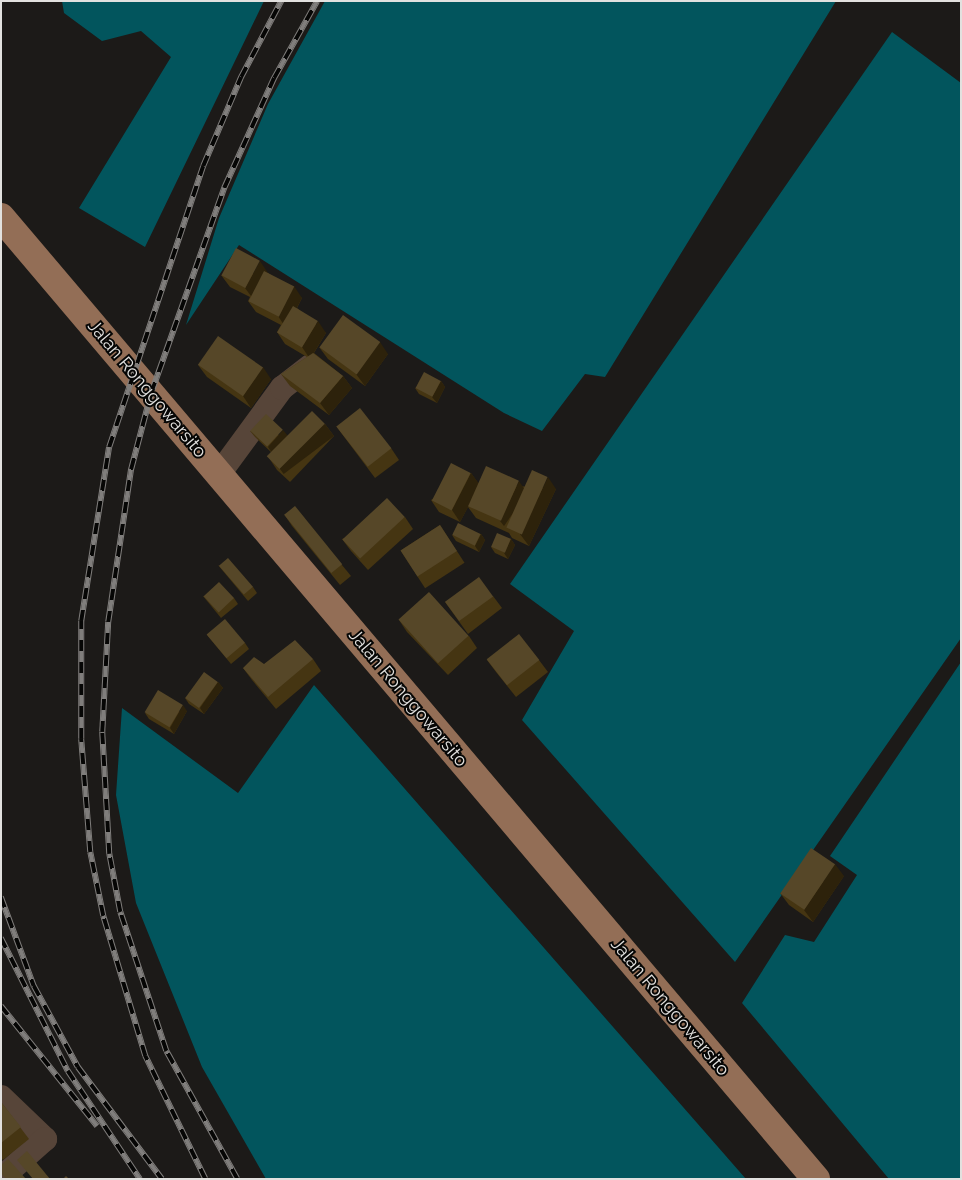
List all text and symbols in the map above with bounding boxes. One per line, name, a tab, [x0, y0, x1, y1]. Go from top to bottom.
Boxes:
street label: Jalan Ronggowarsito	[83, 316, 211, 462]
street label: Jalan Ronggowarsito	[344, 625, 472, 771]
street label: Jalan Ronggowarsito	[606, 934, 734, 1080]

